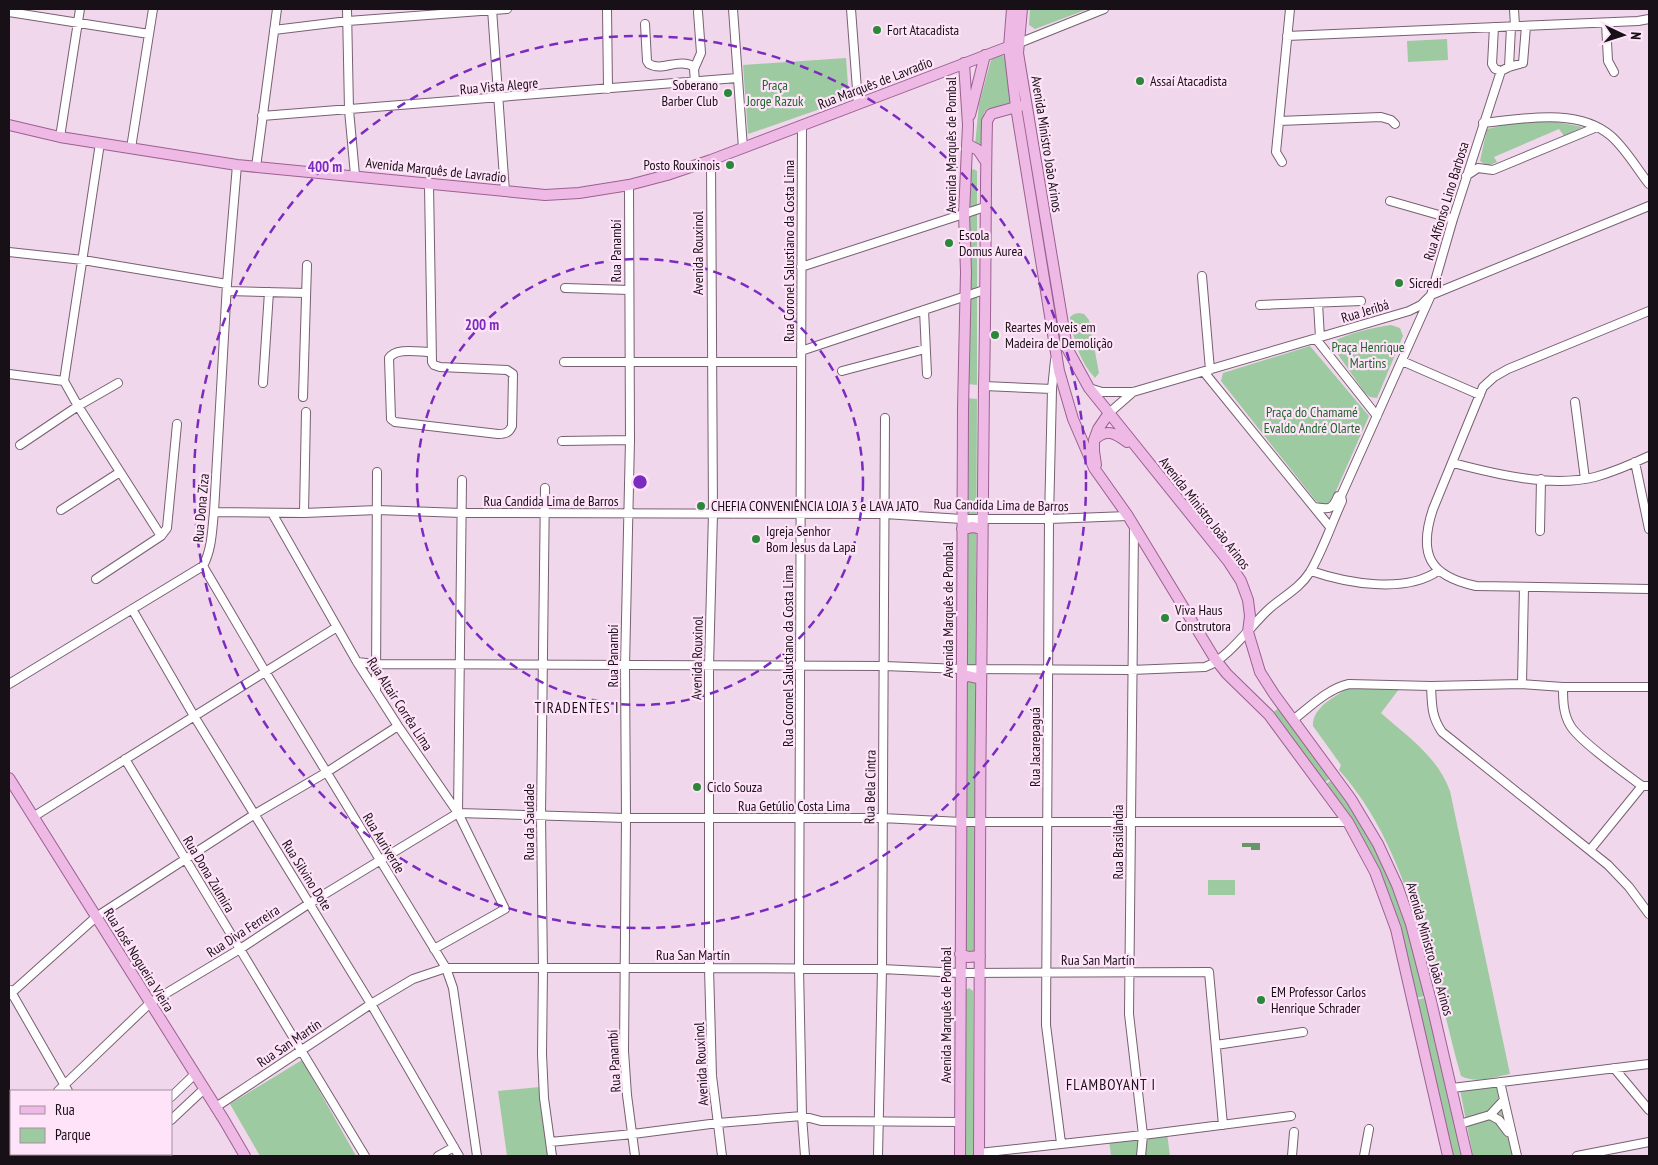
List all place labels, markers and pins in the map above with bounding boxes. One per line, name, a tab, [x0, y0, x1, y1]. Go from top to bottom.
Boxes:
place label: Fort Atacadista	[887, 21, 959, 39]
marker: Fort Atacadista	[871, 24, 883, 36]
place label: Assaí Atacadista	[1150, 72, 1227, 90]
marker: Assaí Atacadista	[1134, 75, 1146, 87]
place label: Soberano Barber Club	[661, 76, 718, 110]
marker: Soberano Barber Club	[722, 87, 734, 99]
place label: Posto Rouxinois	[643, 156, 720, 174]
marker: Posto Rouxinois	[724, 159, 736, 171]
place label: Escola Domus Aurea	[959, 226, 1023, 260]
marker: Escola Domus Aurea	[943, 237, 955, 249]
place label: Sicredi	[1409, 274, 1442, 292]
marker: Sicredi	[1393, 277, 1405, 289]
place label: Reartes Moveis em Madeira de Demolição	[1005, 318, 1113, 352]
marker: Reartes Moveis em Madeira de Demolição	[989, 329, 1001, 341]
centre of rings	[631, 473, 649, 491]
place label: CHEFIA CONVENIÊNCIA LOJA 3 e LAVA JATO	[711, 497, 919, 515]
marker: CHEFIA CONVENIÊNCIA LOJA 3 e LAVA JATO	[695, 500, 707, 512]
place label: Igreja Senhor Bom Jesus da Lapa	[766, 522, 856, 556]
marker: Igreja Senhor Bom Jesus da Lapa	[750, 533, 762, 545]
place label: Viva Haus Construtora	[1174, 601, 1231, 635]
marker: Viva Haus Construtora	[1159, 612, 1171, 624]
place label: Ciclo Souza	[707, 778, 762, 796]
marker: Ciclo Souza	[691, 781, 703, 793]
place label: EM Professor Carlos Henrique Schrader	[1271, 983, 1366, 1017]
marker: EM Professor Carlos Henrique Schrader	[1255, 994, 1267, 1006]

